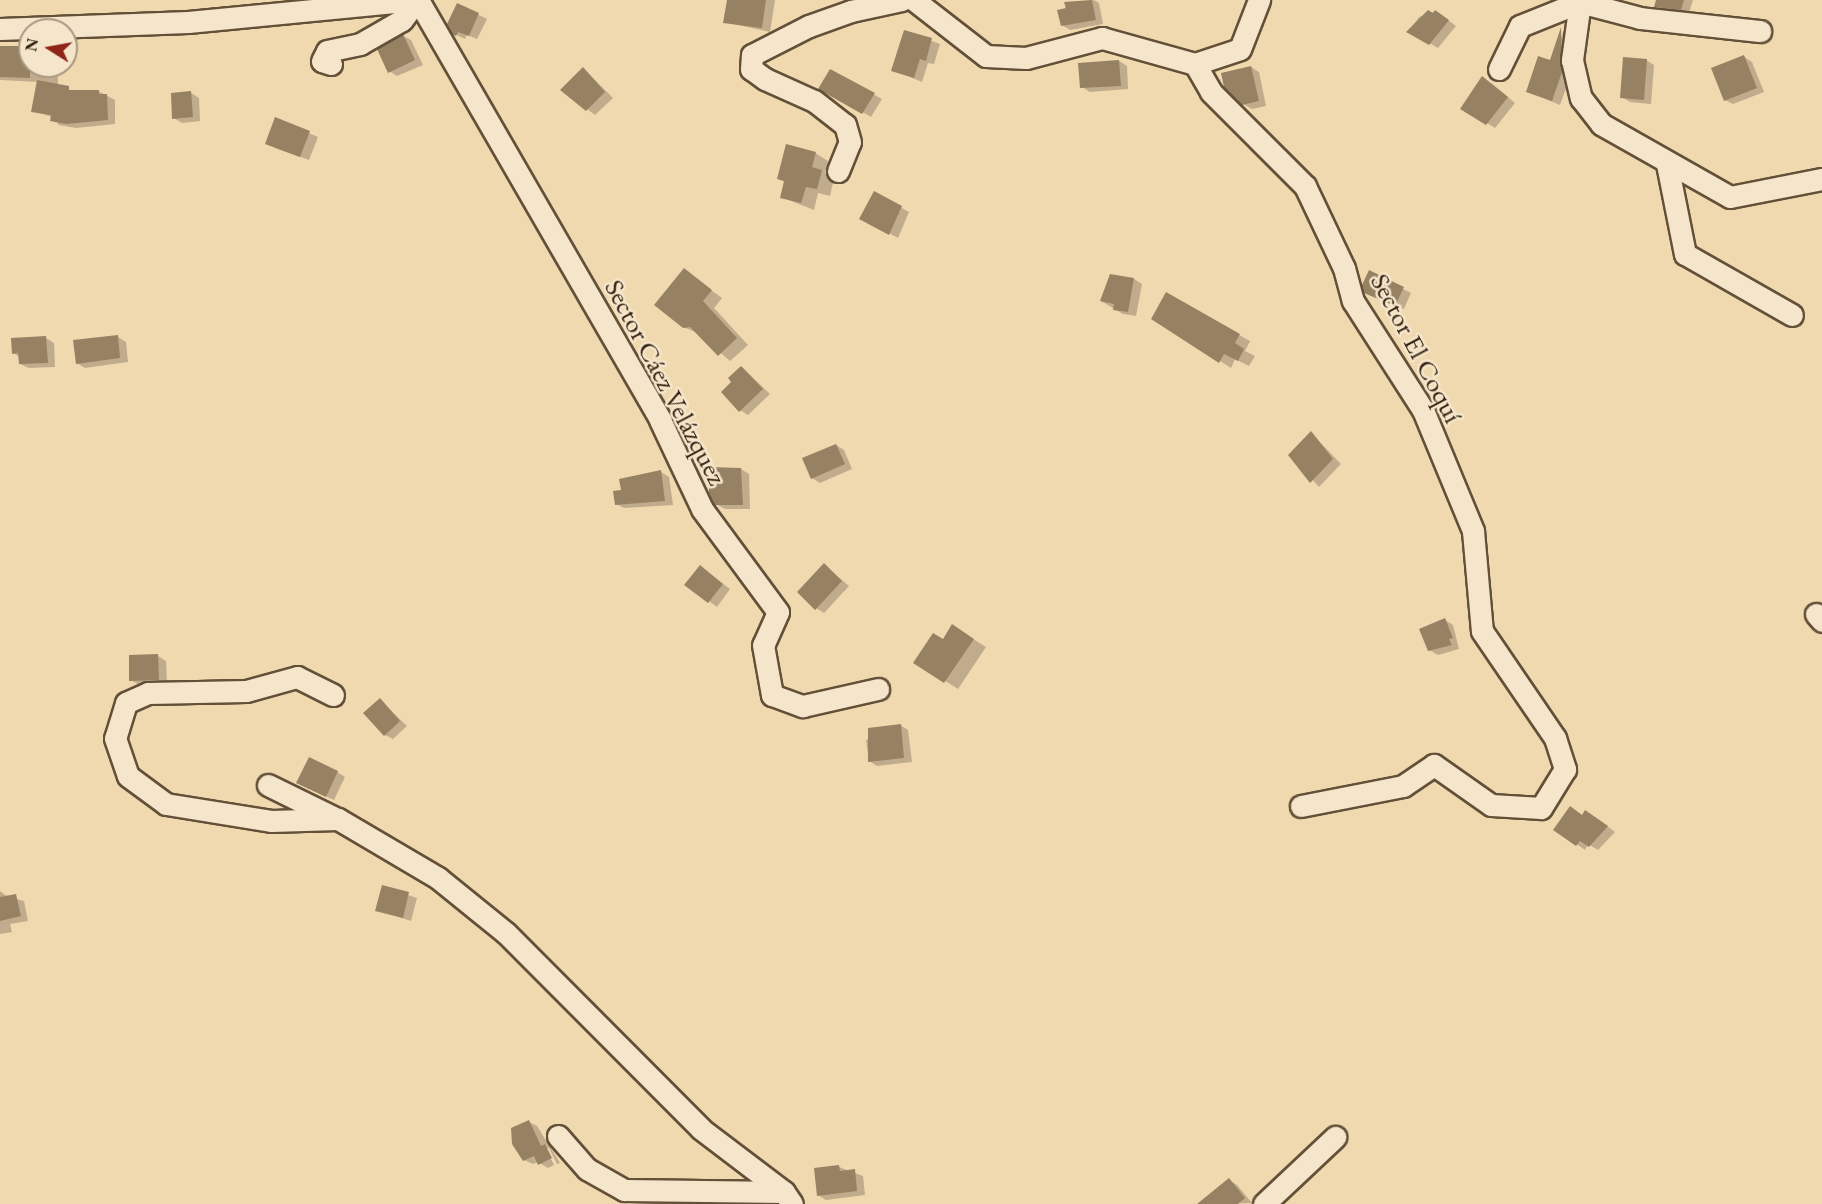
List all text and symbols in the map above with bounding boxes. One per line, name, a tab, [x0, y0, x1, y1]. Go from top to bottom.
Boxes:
north arrow	[18, 18, 78, 78]
text: N	[20, 36, 43, 53]
street label: Sector El Coquí	[1364, 268, 1470, 428]
street label: Sector Cáez Velázquez	[598, 274, 734, 490]

